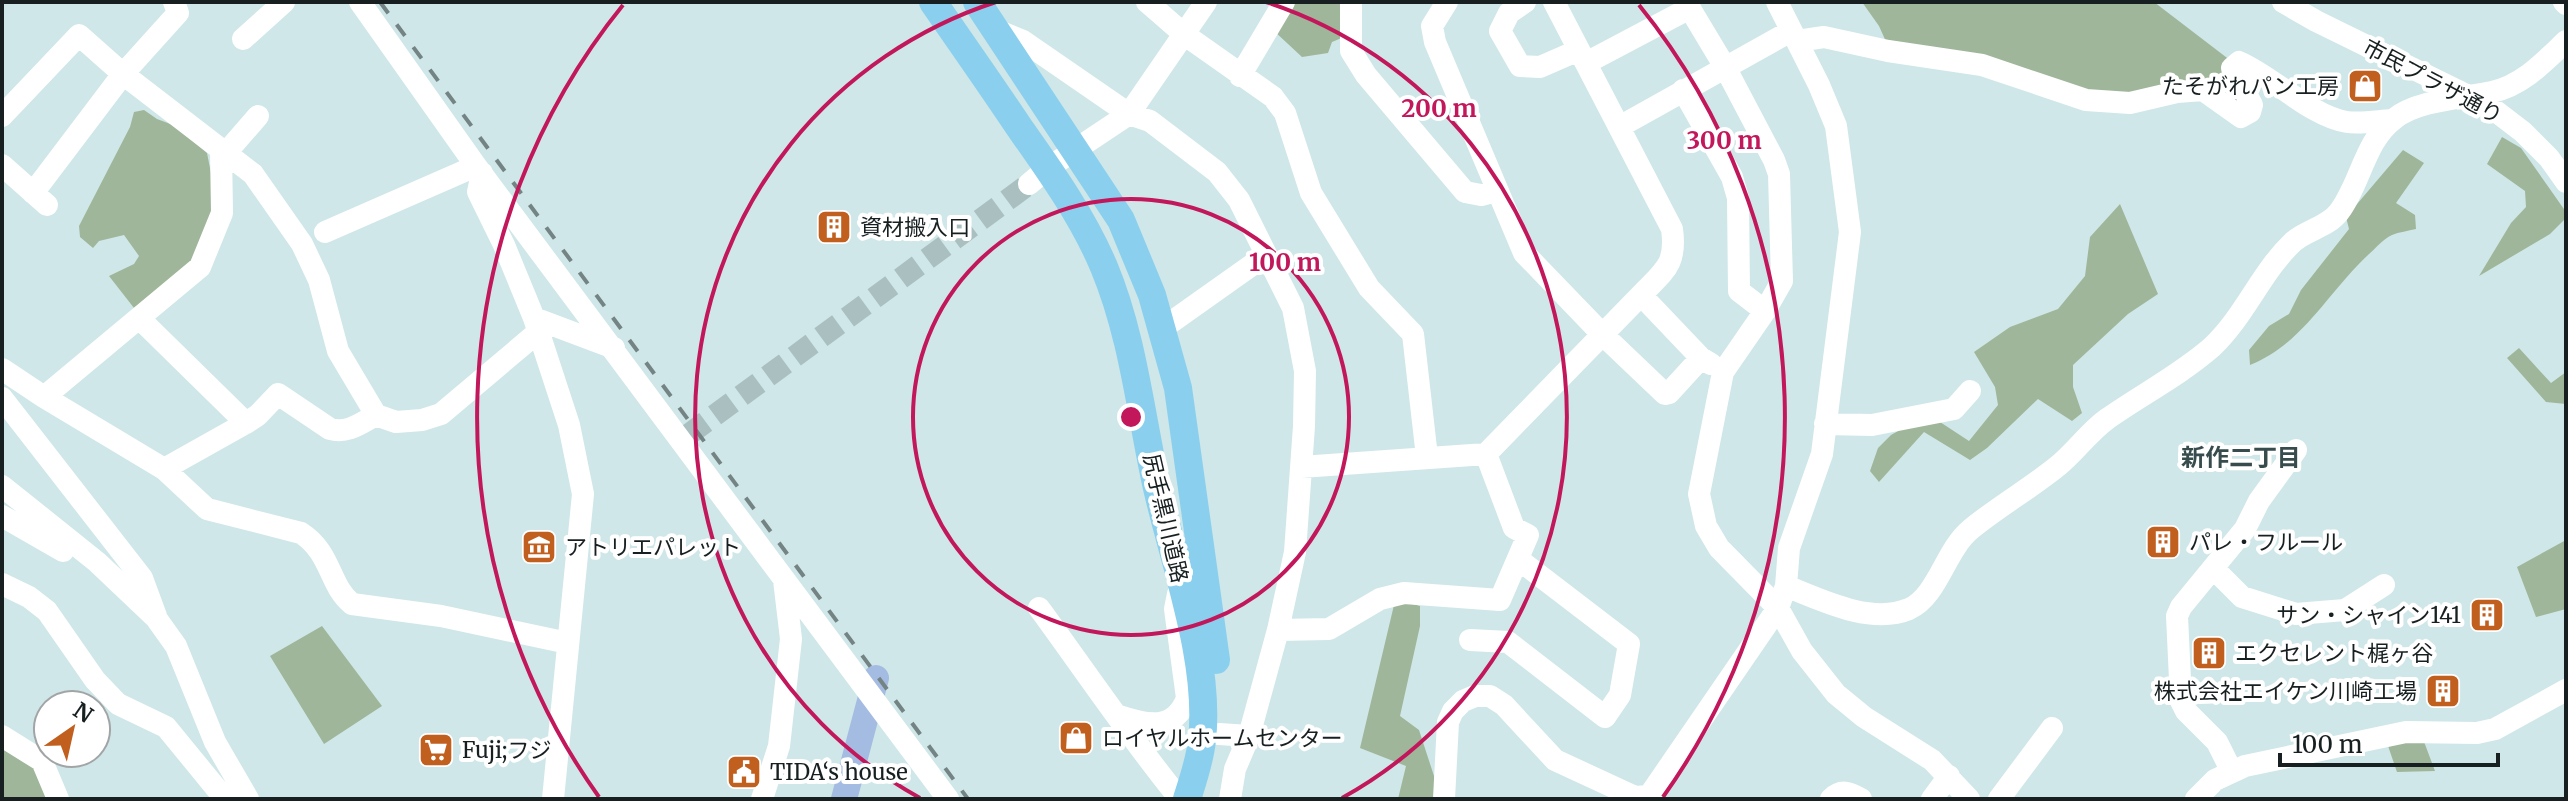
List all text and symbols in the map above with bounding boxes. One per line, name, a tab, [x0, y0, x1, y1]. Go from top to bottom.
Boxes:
street label: 市民プラザ通り	[2358, 32, 2508, 130]
shop icon: たそがれパン工房	[2346, 67, 2384, 105]
place label: たそがれパン工房	[2162, 72, 2339, 100]
text: 200 m	[1401, 93, 1477, 124]
text: 300 m	[1686, 125, 1762, 156]
building icon: 資材搬入口	[815, 208, 853, 246]
place label: 資材搬入口	[860, 213, 970, 241]
text: 100 m	[1249, 247, 1321, 278]
centre of rings	[1117, 403, 1145, 431]
district label: 新作二丁目	[2181, 442, 2301, 473]
street label: 尻手黒川道路	[1138, 451, 1194, 585]
building icon: パレ・フルール	[2144, 523, 2182, 561]
museum icon: アトリエパレット	[520, 528, 558, 566]
place label: パレ・フルール	[2189, 528, 2343, 556]
place label: アトリエパレット	[565, 533, 741, 561]
building icon: サン・シャイン141	[2468, 596, 2506, 634]
place label: サン・シャイン141	[2276, 601, 2461, 629]
building icon: エクセレント梶ヶ谷	[2190, 634, 2228, 672]
place label: エクセレント梶ヶ谷	[2235, 639, 2433, 667]
building icon: 株式会社エイケン川崎工場	[2424, 672, 2462, 710]
place label: 株式会社エイケン川崎工場	[2154, 677, 2417, 705]
north arrow	[32, 689, 112, 769]
text: N	[68, 696, 99, 729]
scale bar	[2280, 717, 2498, 767]
shop icon: ロイヤルホームセンター	[1057, 719, 1095, 757]
place label: ロイヤルホームセンター	[1102, 724, 1343, 752]
text: 100 m	[2292, 729, 2363, 760]
supermarket icon: Fuji;フジ	[417, 731, 455, 769]
place label: Fuji;フジ	[462, 736, 552, 764]
public building icon: TIDA‘s house	[725, 753, 763, 791]
place label: TIDA‘s house	[770, 758, 908, 786]

